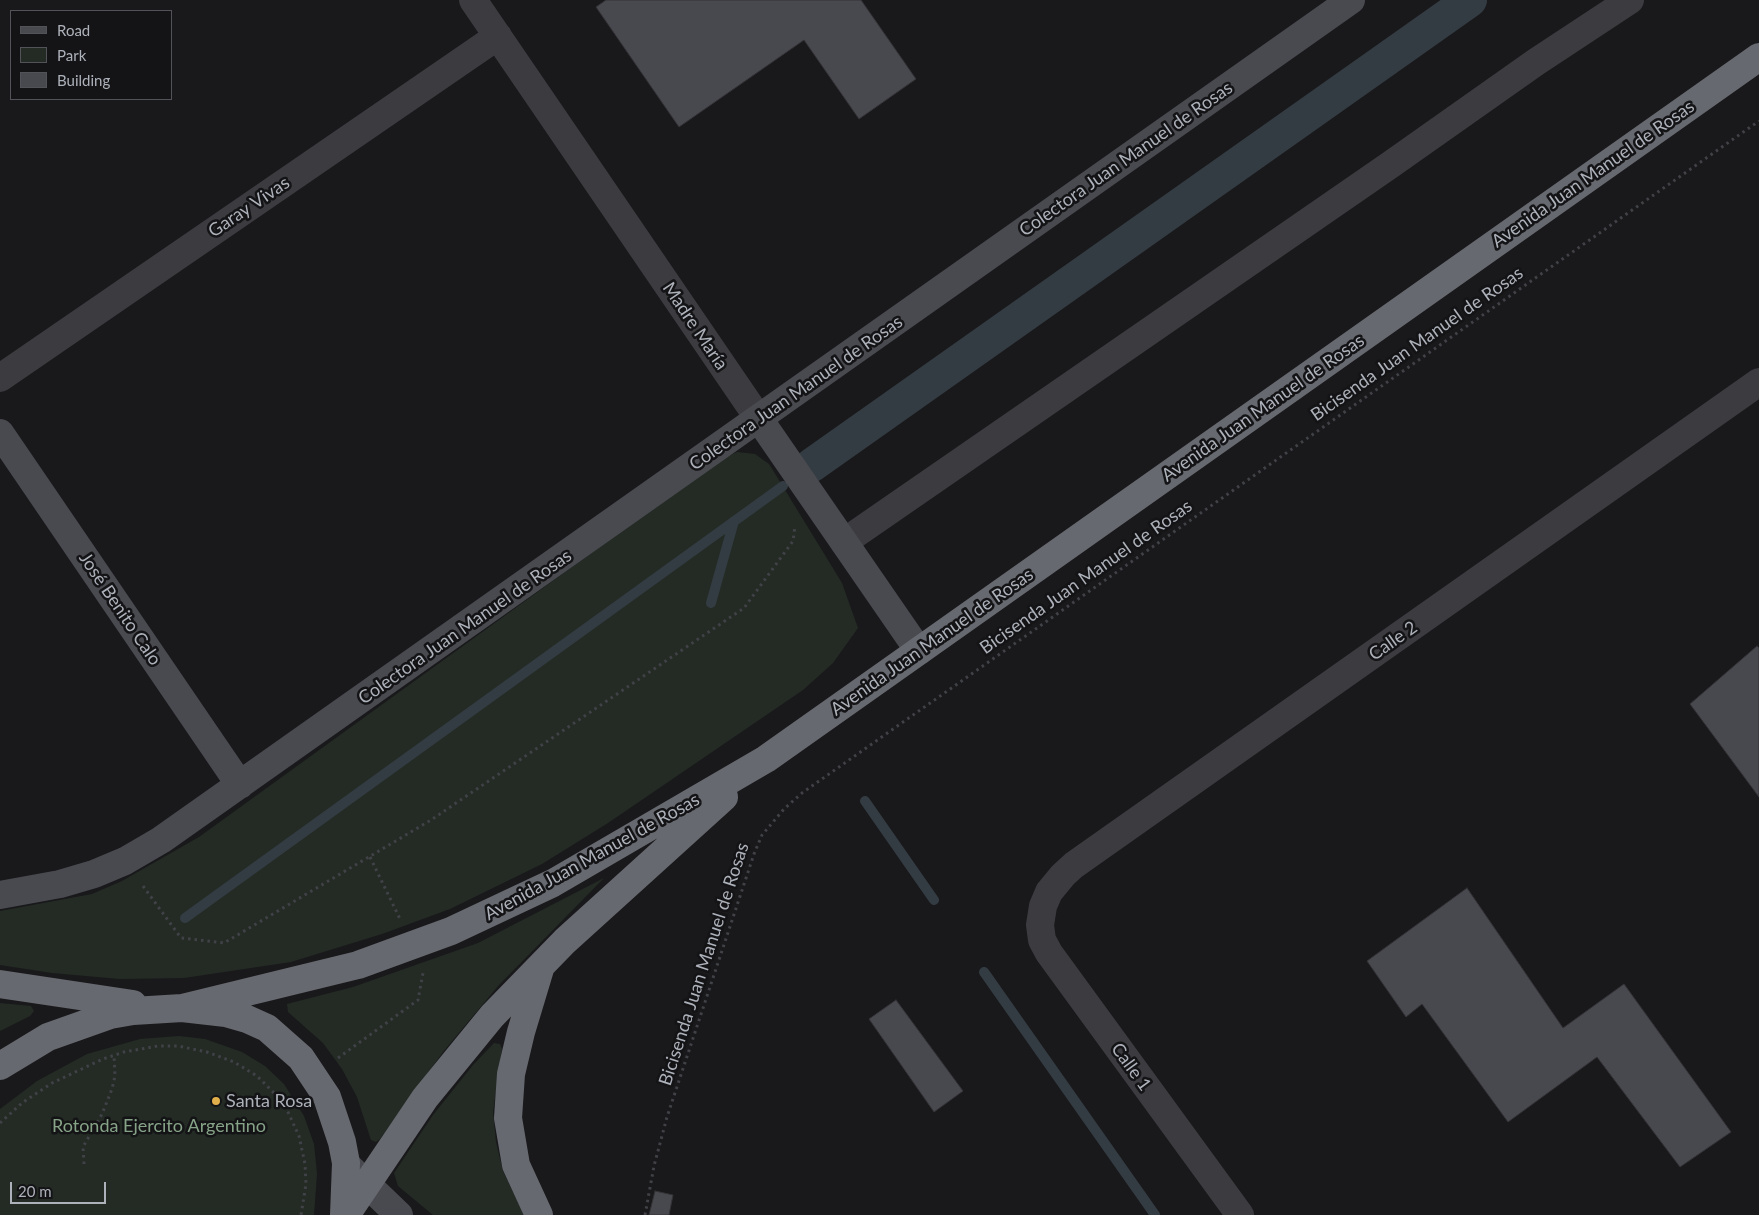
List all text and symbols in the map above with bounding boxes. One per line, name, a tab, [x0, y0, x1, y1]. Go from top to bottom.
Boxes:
legend	[10, 10, 172, 100]
text: Road	[57, 21, 90, 39]
text: Park	[57, 46, 86, 64]
text: Building	[57, 71, 110, 89]
street label: Colectora Juan Manuel de Rosas	[1015, 77, 1237, 241]
street label: Avenida Juan Manuel de Rosas	[1488, 96, 1698, 252]
street label: Garay Vivas	[204, 172, 294, 242]
street label: Bicisenda Juan Manuel de Rosas	[1307, 262, 1527, 426]
street label: Madre María	[658, 278, 732, 374]
street label: Colectora Juan Manuel de Rosas	[685, 311, 907, 475]
street label: Avenida Juan Manuel de Rosas	[1158, 330, 1368, 486]
street label: Bicisenda Juan Manuel de Rosas	[976, 495, 1196, 659]
street label: Colectora Juan Manuel de Rosas	[354, 545, 576, 709]
street label: José Benito Calo	[74, 548, 166, 670]
street label: Avenida Juan Manuel de Rosas	[827, 564, 1037, 720]
street label: Calle 2	[1365, 617, 1421, 665]
street label: Avenida Juan Manuel de Rosas	[481, 789, 703, 925]
street label: Bicisenda Juan Manuel de Rosas	[654, 840, 754, 1088]
street label: Calle 1	[1106, 1039, 1156, 1095]
place label: Santa Rosa	[226, 1090, 312, 1112]
marker: Santa Rosa	[210, 1095, 222, 1107]
park label: Rotonda Ejercito Argentino	[52, 1115, 266, 1137]
scale bar	[12, 1172, 109, 1204]
text: 20 m	[18, 1182, 52, 1200]

